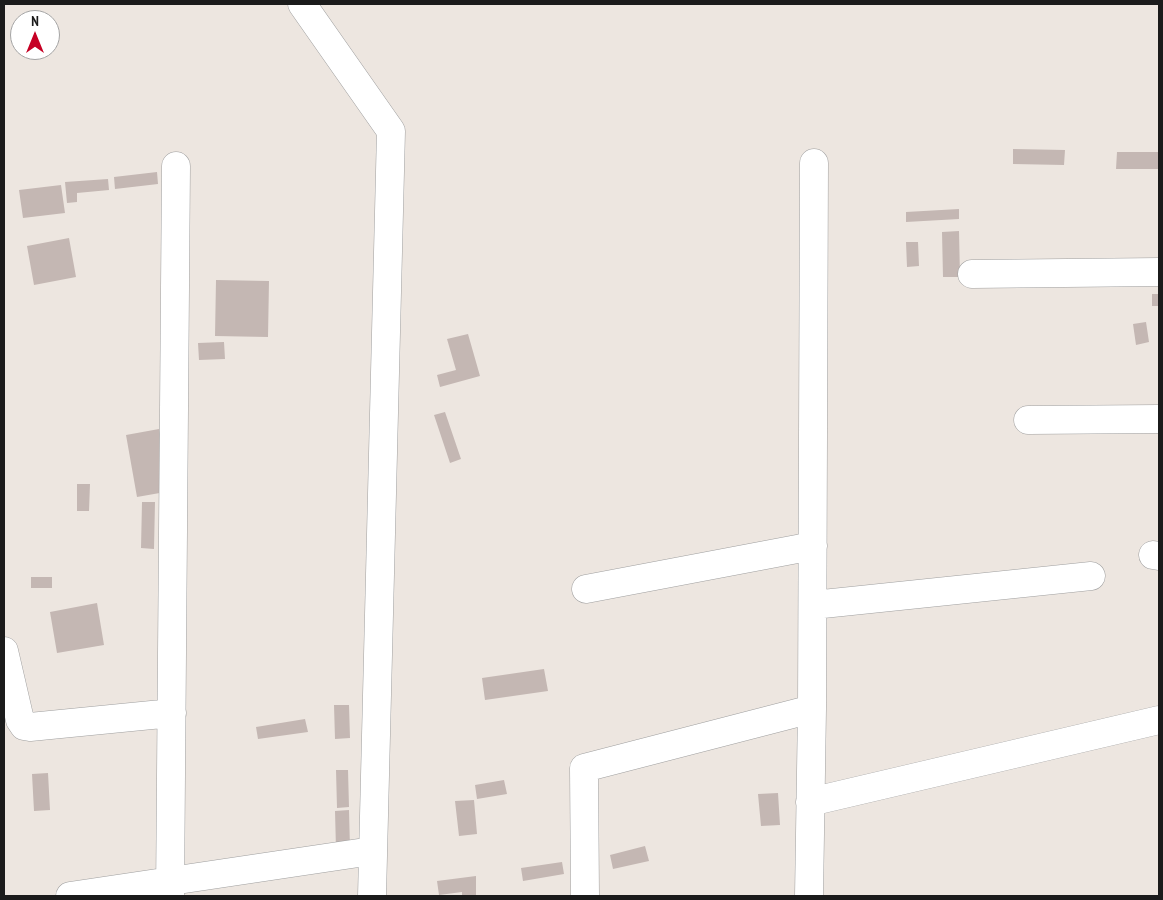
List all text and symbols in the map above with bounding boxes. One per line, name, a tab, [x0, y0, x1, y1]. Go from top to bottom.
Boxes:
north arrow	[10, 10, 60, 60]
text: N	[31, 12, 39, 30]

